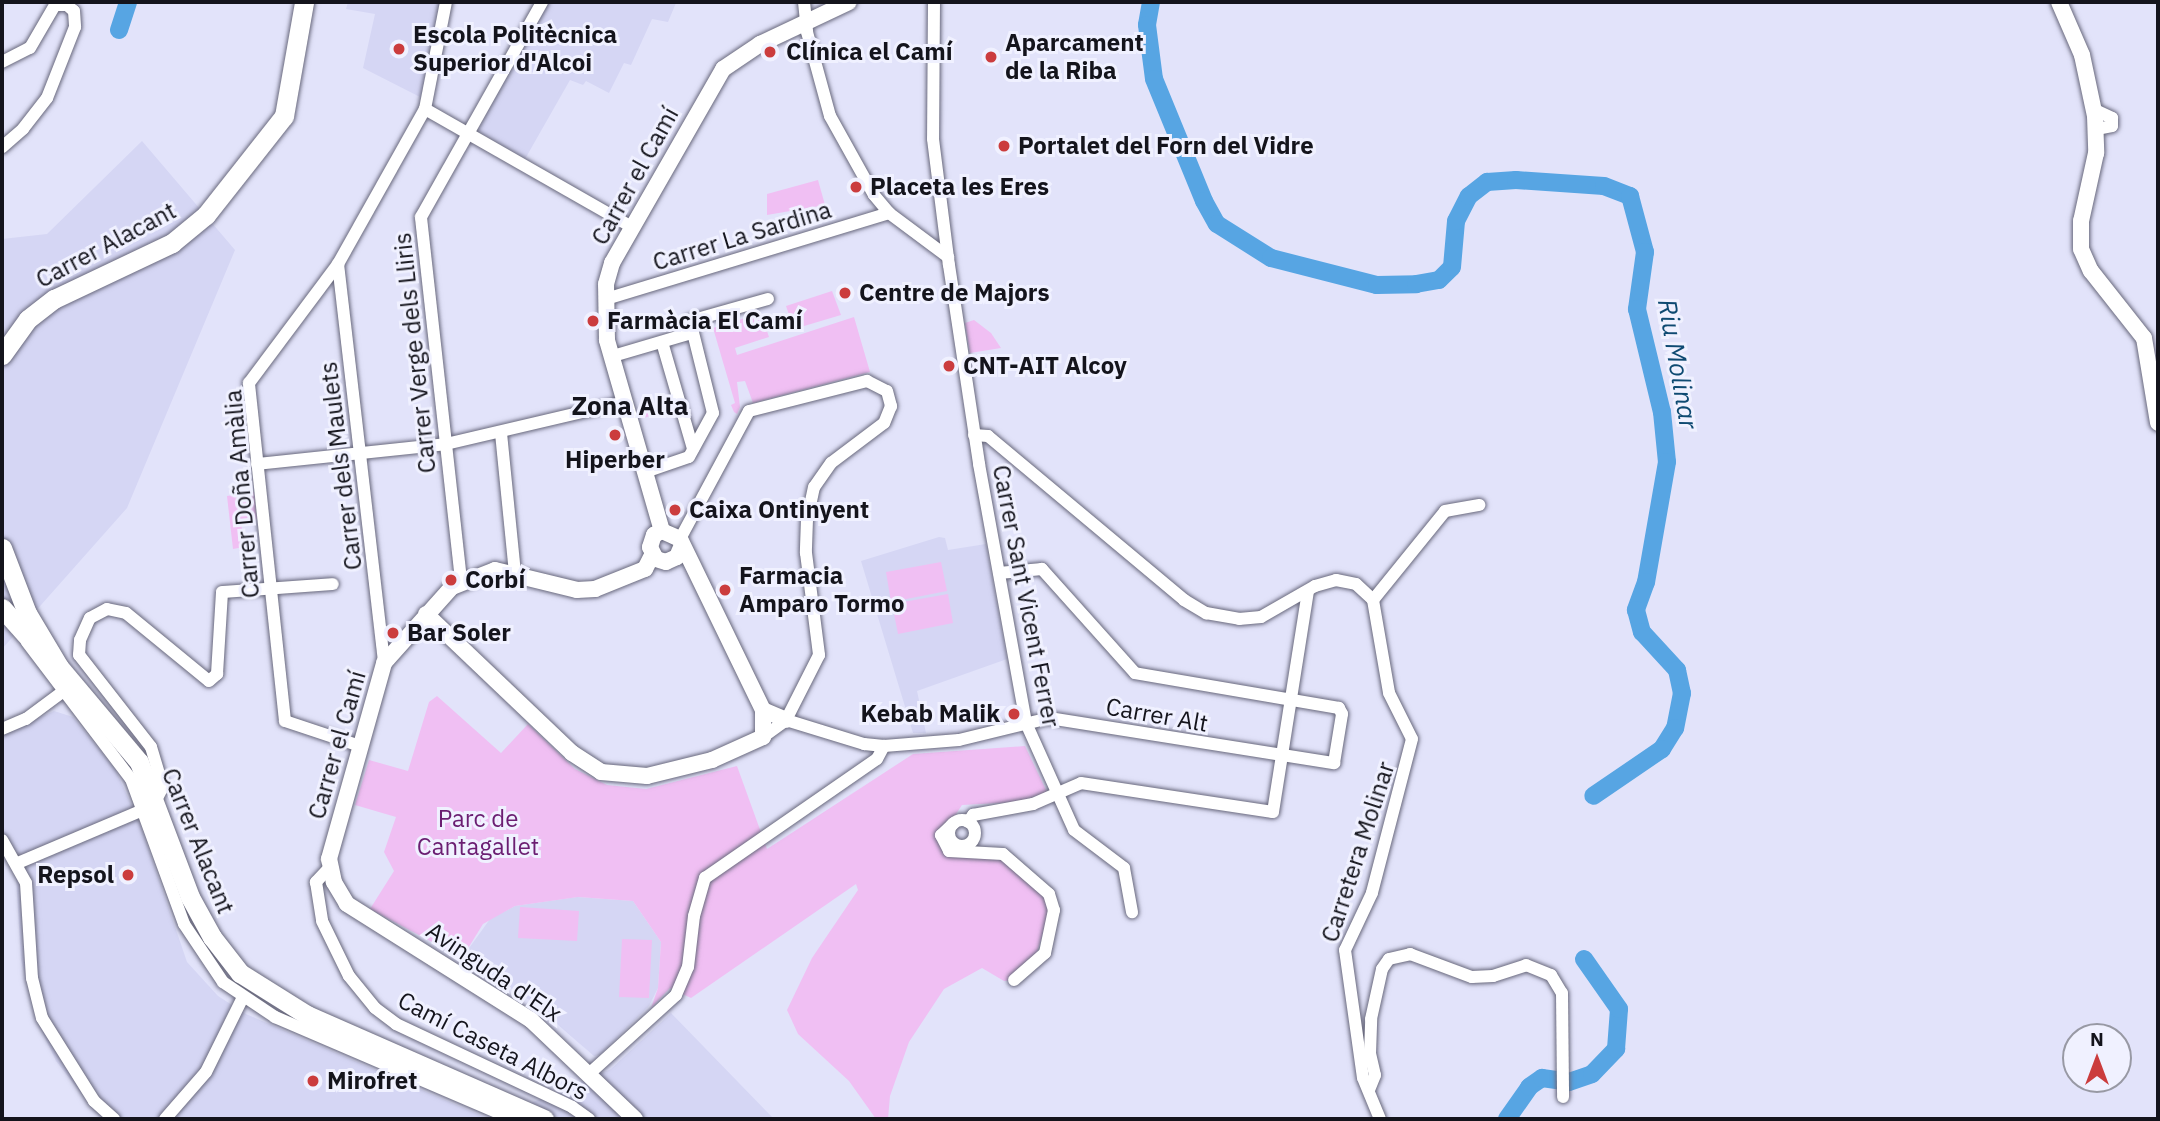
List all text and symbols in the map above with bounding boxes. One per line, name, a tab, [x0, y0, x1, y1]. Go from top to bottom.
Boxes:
place label: Escola Politècnica Superior d'Alcoi	[413, 21, 617, 77]
place label: Aparcament de la Riba	[1005, 29, 1144, 85]
place label: Clínica el Camí	[786, 38, 953, 66]
marker: Escola Politècnica Superior d'Alcoi	[391, 41, 407, 57]
marker: Clínica el Camí	[760, 42, 780, 62]
marker: Aparcament de la Riba	[983, 49, 999, 65]
street label: Carrer el Camí	[585, 102, 685, 250]
place label: Portalet del Forn del Vidre	[1018, 132, 1314, 160]
marker: Portalet del Forn del Vidre	[996, 138, 1012, 154]
place label: Placeta les Eres	[870, 173, 1049, 201]
marker: Placeta les Eres	[848, 179, 864, 195]
street label: Carrer La Sardina	[649, 195, 835, 277]
street label: Carrer Alacant	[31, 196, 181, 294]
street label: Carrer Verge dels Lliris	[388, 231, 442, 475]
place label: Centre de Majors	[859, 279, 1050, 307]
marker: Centre de Majors	[837, 285, 853, 301]
water label: Riu Molinar	[1651, 296, 1705, 432]
place label: Farmàcia El Camí	[607, 307, 802, 335]
marker: Farmàcia El Camí	[585, 313, 601, 329]
place label: CNT-AIT Alcoy	[963, 352, 1127, 380]
marker: CNT-AIT Alcoy	[941, 358, 957, 374]
street label: Carrer dels Maulets	[314, 360, 368, 572]
street label: Carrer Doña Amàlia	[219, 389, 265, 599]
district label: Zona Alta	[571, 390, 689, 422]
marker: Hiperber	[607, 427, 623, 443]
place label: Hiperber	[565, 446, 665, 474]
street label: Carrer Sant Vicent Ferrer	[986, 463, 1066, 729]
place label: Caixa Ontinyent	[689, 496, 869, 524]
marker: Caixa Ontinyent	[667, 502, 683, 518]
place label: Farmacia Amparo Tormo	[739, 562, 905, 618]
place label: Corbí	[465, 566, 525, 594]
marker: Corbí	[443, 572, 459, 588]
marker: Farmacia Amparo Tormo	[717, 582, 733, 598]
place label: Bar Soler	[407, 619, 511, 647]
marker: Bar Soler	[385, 625, 401, 641]
street label: Carrer el Camí	[302, 668, 372, 822]
street label: Carrer Alt	[1104, 692, 1210, 738]
place label: Kebab Malik	[861, 700, 1000, 728]
marker: Kebab Malik	[1006, 706, 1022, 722]
street label: Carretera Molinar	[1315, 758, 1401, 946]
street label: Carrer Alacant	[156, 764, 240, 918]
park label: Parc de Cantagallet	[417, 805, 539, 861]
place label: Repsol	[37, 861, 114, 889]
marker: Repsol	[120, 867, 136, 883]
street label: Avinguda d'Elx	[421, 916, 567, 1028]
street label: Camí Caseta Albors	[393, 986, 593, 1106]
north arrow	[2062, 1023, 2132, 1093]
text: N	[2090, 1027, 2104, 1051]
place label: Mirofret	[327, 1067, 417, 1095]
marker: Mirofret	[305, 1073, 321, 1089]

